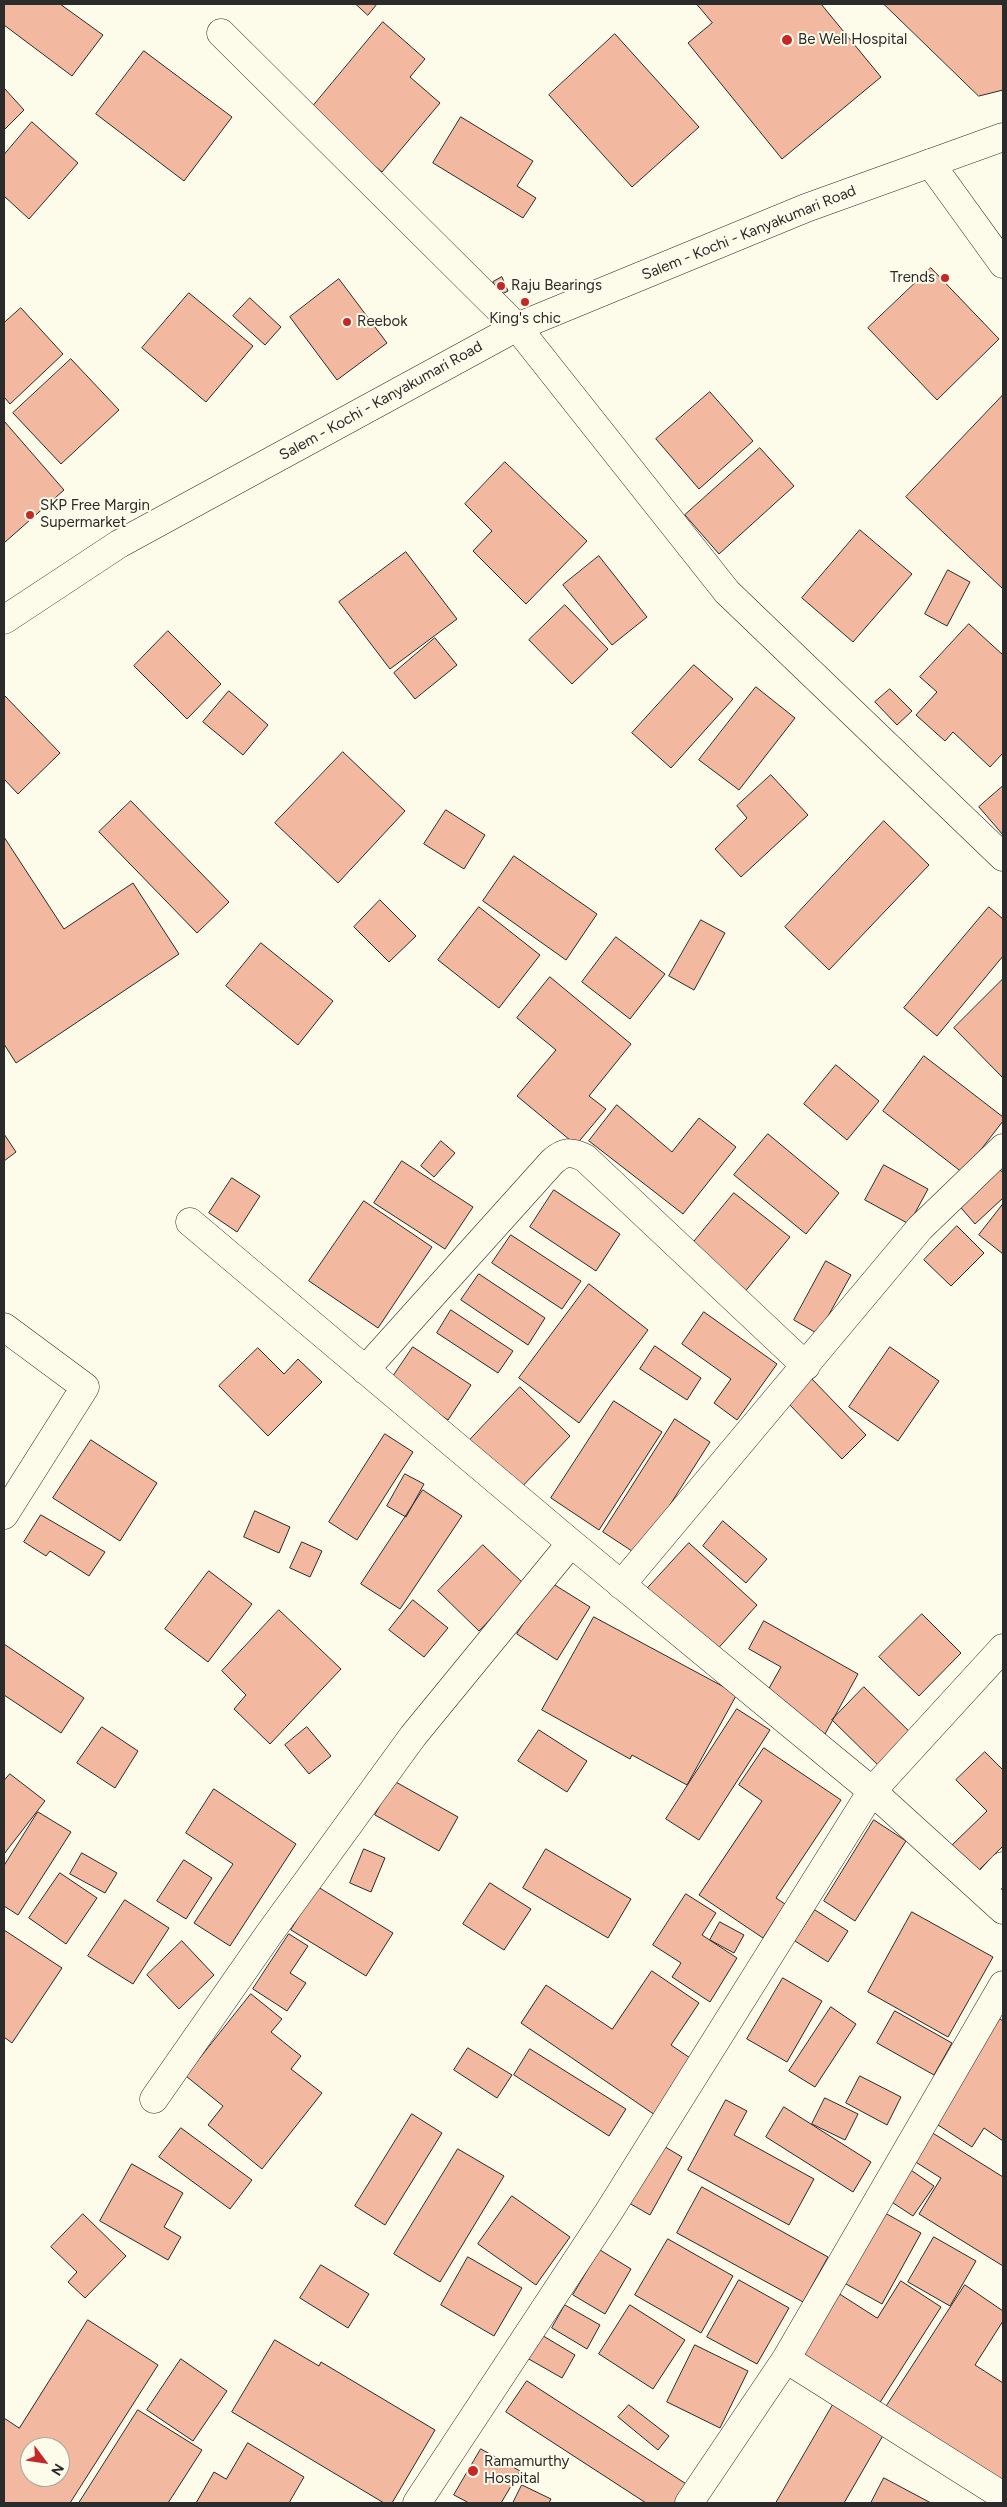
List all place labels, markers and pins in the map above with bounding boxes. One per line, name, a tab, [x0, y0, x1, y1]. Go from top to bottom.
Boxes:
place label: Be Well Hospital	[798, 31, 907, 49]
marker: Be Well Hospital	[780, 33, 794, 47]
place label: Trends	[890, 269, 935, 287]
marker: Trends	[939, 272, 951, 284]
place label: Raju Bearings	[511, 277, 602, 295]
marker: Raju Bearings	[495, 280, 507, 292]
marker: King's chic	[519, 296, 531, 308]
place label: King's chic	[489, 310, 561, 328]
place label: Reebok	[357, 313, 408, 331]
marker: Reebok	[341, 316, 353, 328]
place label: SKP Free Margin Supermarket	[40, 497, 150, 532]
marker: SKP Free Margin Supermarket	[24, 509, 36, 521]
place label: Ramamurthy Hospital	[484, 2453, 569, 2488]
marker: Ramamurthy Hospital	[466, 2464, 480, 2478]

